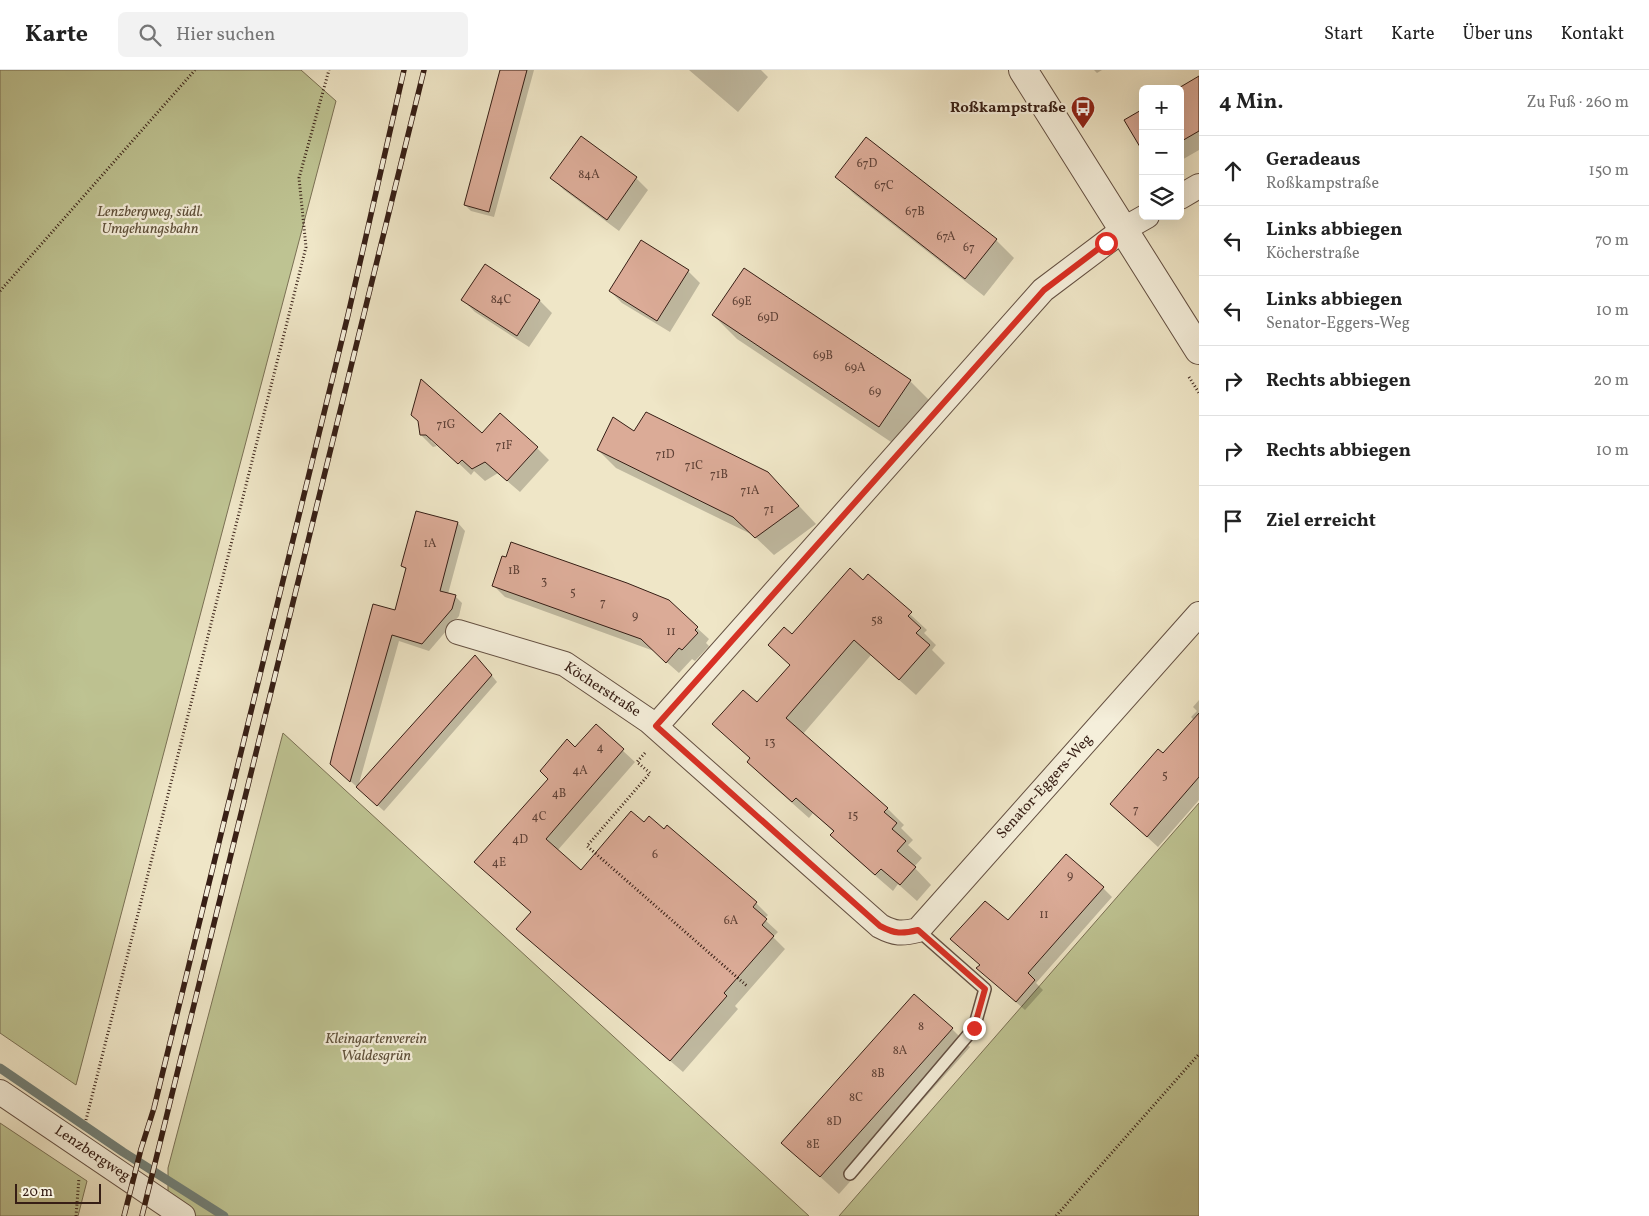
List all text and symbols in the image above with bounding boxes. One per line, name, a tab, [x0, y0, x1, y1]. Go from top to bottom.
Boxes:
search box	[118, 12, 468, 57]
text: Karte	[25, 18, 88, 52]
icon: search	[136, 21, 164, 49]
text: Hier suchen	[176, 22, 275, 48]
text: Start	[1324, 22, 1363, 47]
text: Karte	[1391, 22, 1435, 47]
text: Über uns	[1463, 22, 1533, 47]
text: Kontakt	[1561, 22, 1624, 47]
map controls	[1139, 85, 1184, 220]
button: +	[1139, 85, 1184, 130]
text: 4 Min.	[1219, 88, 1283, 117]
text: Zu Fuß · 260 m	[1526, 92, 1629, 114]
bus stop icon: Roßkampstraße	[1070, 95, 1096, 129]
place label: Roßkampstraße	[950, 98, 1066, 119]
button: −	[1139, 130, 1184, 175]
text: Geradeaus	[1266, 147, 1361, 173]
house number: 67D	[857, 156, 878, 172]
icon: ahead	[1219, 157, 1247, 185]
text: 150 m	[1588, 160, 1629, 182]
house number: 84A	[578, 167, 600, 183]
text: Roßkampstraße	[1266, 173, 1379, 195]
button: layers	[1139, 175, 1184, 220]
house number: 67C	[874, 178, 894, 194]
park label: Lenzbergweg, südl. Umgehungsbahn	[97, 202, 203, 240]
house number: 67B	[905, 204, 925, 220]
text: Links abbiegen	[1266, 217, 1403, 243]
icon: left	[1219, 227, 1247, 255]
house number: 67A	[936, 229, 956, 245]
text: 70 m	[1595, 230, 1629, 252]
route start	[1095, 232, 1118, 255]
house number: 67	[963, 240, 975, 256]
text: Köcherstraße	[1266, 243, 1360, 265]
text: Links abbiegen	[1266, 287, 1403, 313]
house number: 84C	[491, 292, 512, 308]
house number: 69E	[732, 294, 752, 310]
icon: left	[1219, 297, 1247, 325]
text: 10 m	[1596, 300, 1629, 322]
house number: 69D	[757, 310, 779, 326]
text: Senator-Eggers-Weg	[1266, 313, 1410, 335]
house number: 69B	[813, 348, 833, 364]
house number: 69A	[845, 360, 866, 376]
icon: right	[1219, 367, 1247, 395]
text: Rechts abbiegen	[1266, 368, 1411, 394]
text: 20 m	[1594, 370, 1629, 392]
house number: 69	[869, 384, 881, 400]
house number: 71G	[436, 417, 456, 433]
icon: right	[1219, 437, 1247, 465]
house number: 71F	[495, 438, 513, 454]
text: Rechts abbiegen	[1266, 438, 1411, 464]
text: 10 m	[1596, 440, 1629, 462]
house number: 71D	[655, 447, 675, 463]
house number: 71C	[685, 458, 703, 474]
house number: 71B	[710, 467, 728, 483]
house number: 71A	[741, 483, 760, 499]
house number: 71	[764, 502, 774, 518]
icon: arrive	[1219, 507, 1247, 535]
text: Ziel erreicht	[1266, 508, 1376, 534]
house number: 1A	[423, 536, 437, 552]
house number: 1B	[508, 563, 520, 579]
house number: 3	[541, 574, 547, 590]
house number: 5	[570, 585, 576, 601]
house number: 7	[600, 595, 606, 611]
house number: 9	[632, 608, 638, 624]
house number: 58	[871, 613, 883, 629]
house number: 11	[666, 624, 676, 640]
street label: Köcherstraße	[559, 657, 645, 723]
street label: Senator-Eggers-Weg	[992, 730, 1098, 844]
house number: 13	[765, 735, 775, 751]
house number: 4	[596, 740, 604, 756]
house number: 4A	[572, 763, 588, 779]
house number: 5	[1162, 768, 1168, 784]
house number: 4B	[552, 786, 566, 802]
house number: 7	[1133, 802, 1139, 818]
house number: 15	[848, 808, 858, 824]
house number: 4C	[531, 809, 547, 825]
house number: 4D	[512, 832, 528, 848]
house number: 6	[652, 847, 658, 863]
house number: 4E	[492, 855, 506, 871]
house number: 9	[1067, 868, 1073, 884]
house number: 11	[1039, 907, 1049, 923]
house number: 6A	[724, 913, 739, 929]
route end	[963, 1017, 986, 1040]
house number: 8	[918, 1019, 924, 1035]
park label: Kleingartenverein Waldesgrün	[325, 1029, 427, 1067]
house number: 8A	[893, 1043, 908, 1059]
house number: 8B	[871, 1066, 885, 1082]
house number: 8C	[849, 1090, 863, 1106]
house number: 8D	[827, 1114, 842, 1130]
street label: Lenzbergweg	[50, 1121, 134, 1187]
house number: 8E	[806, 1137, 820, 1153]
scale bar	[15, 1181, 101, 1204]
text: 20 m	[22, 1183, 53, 1202]

